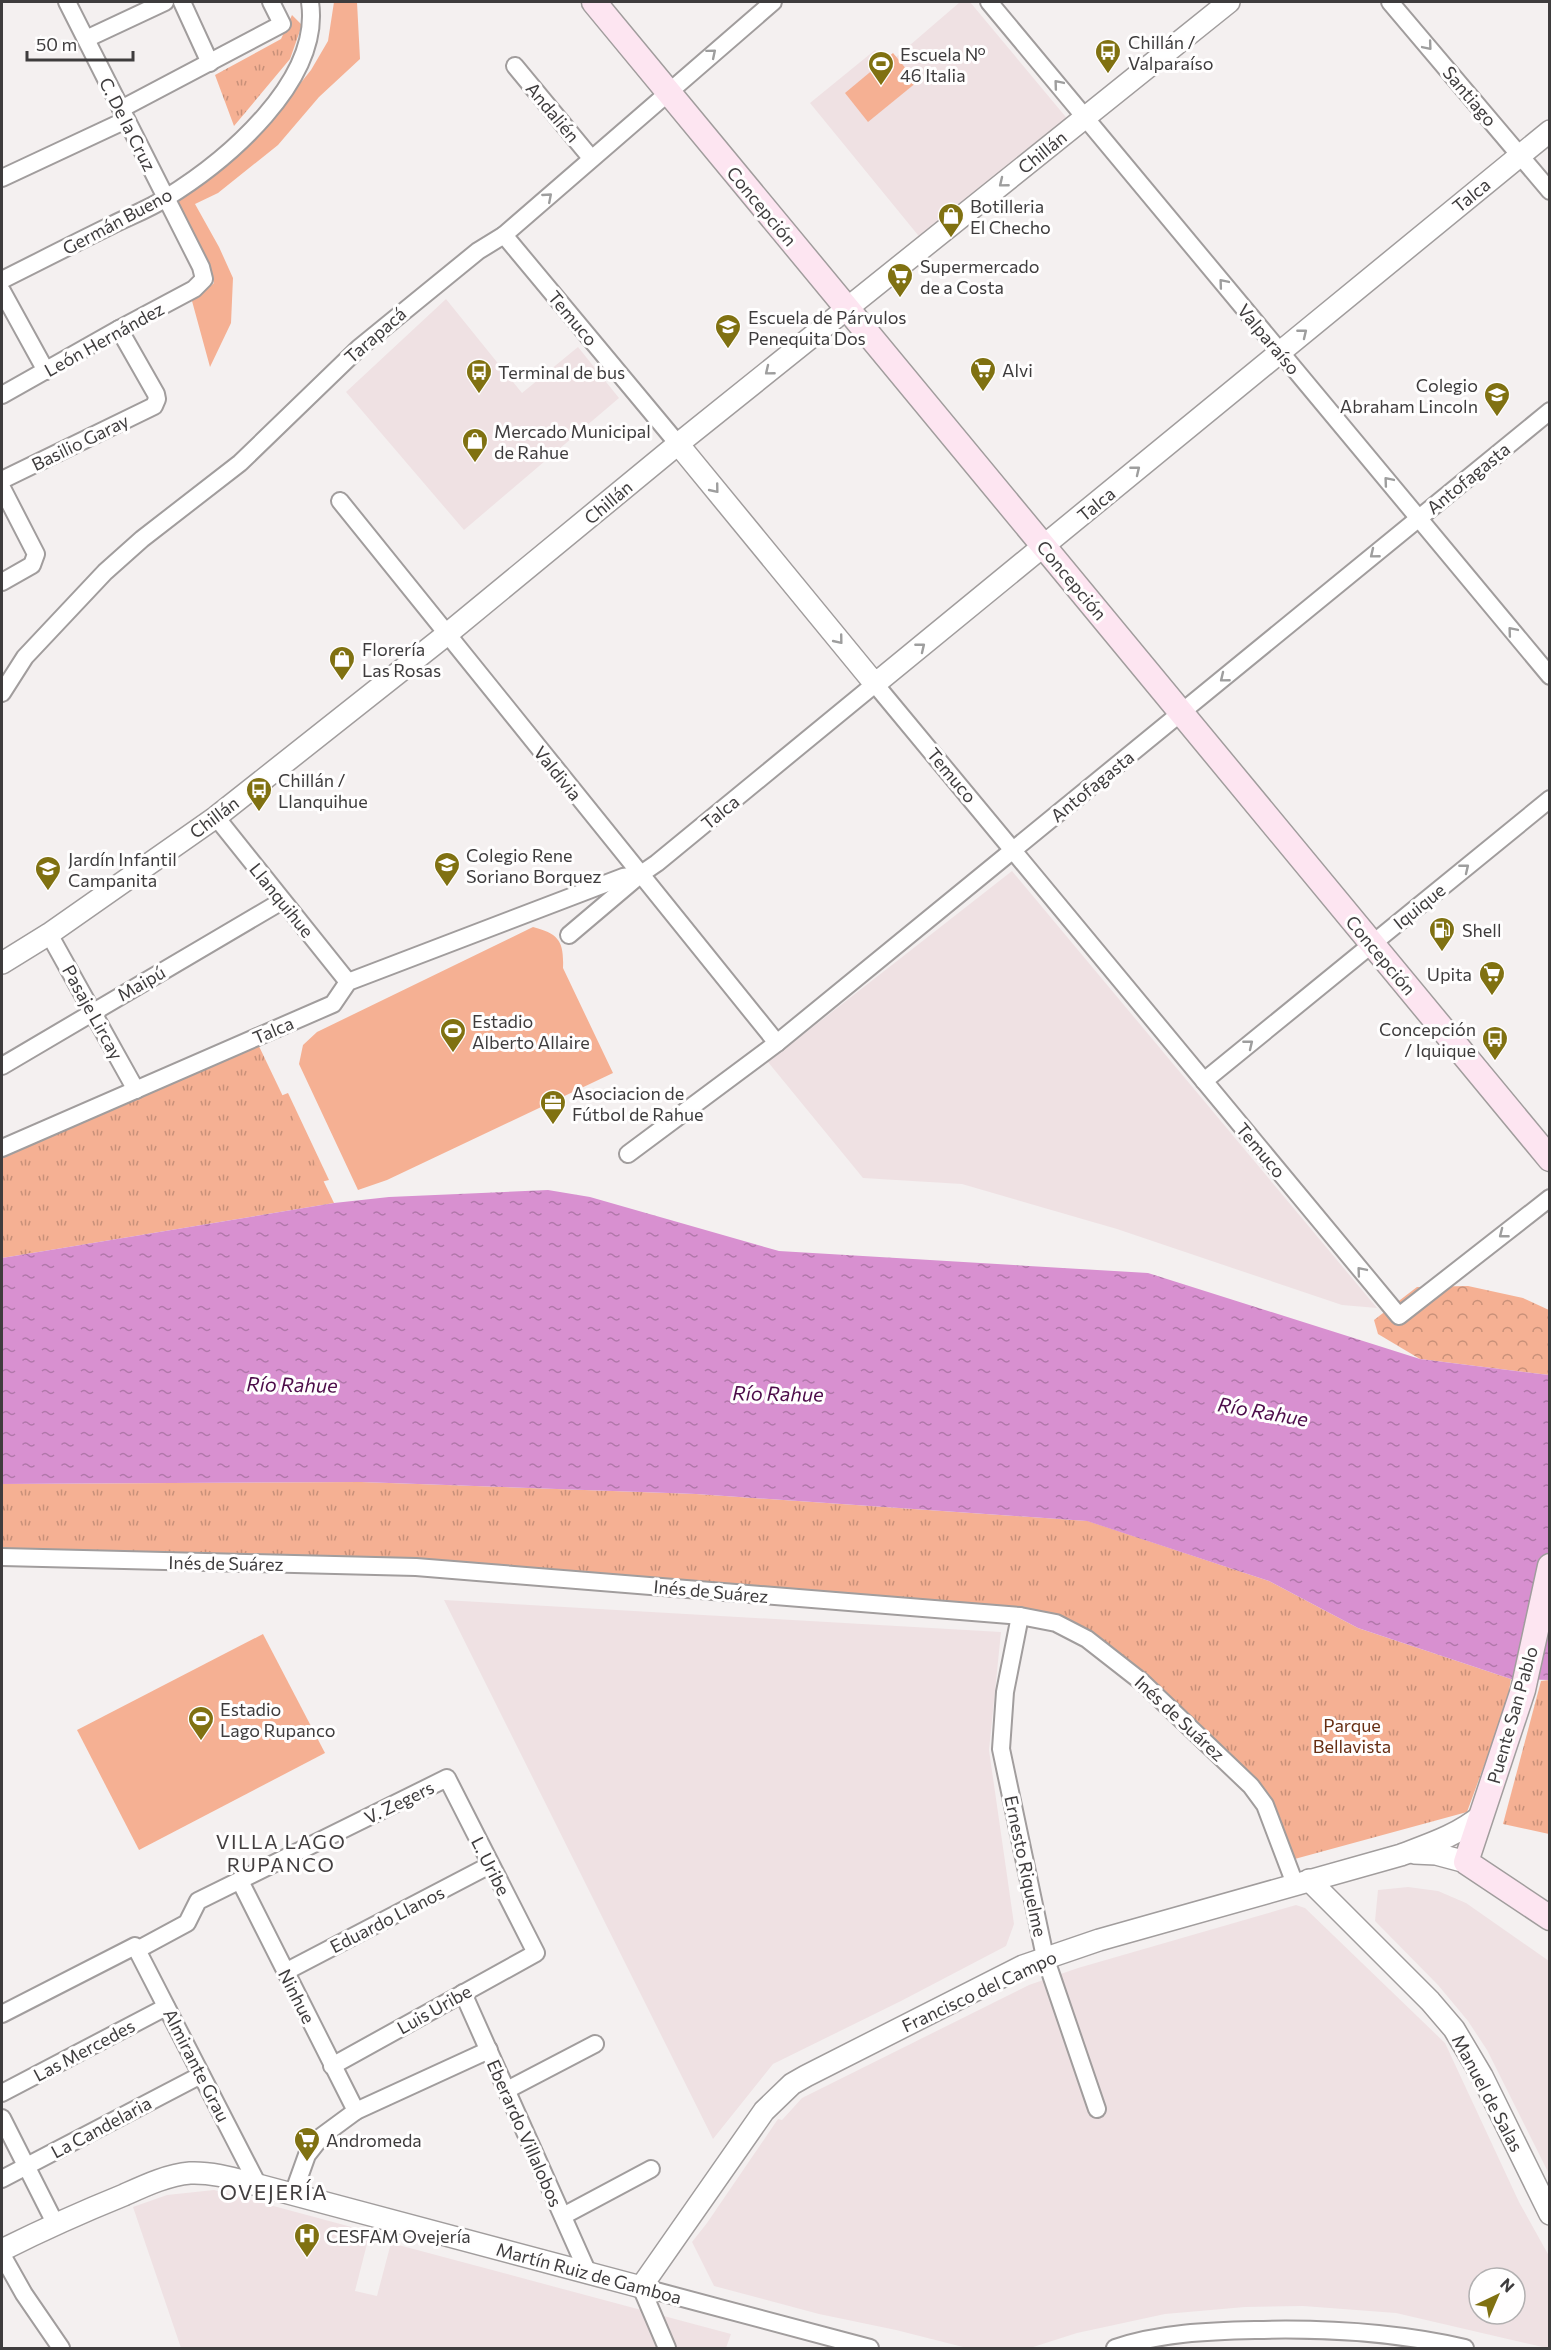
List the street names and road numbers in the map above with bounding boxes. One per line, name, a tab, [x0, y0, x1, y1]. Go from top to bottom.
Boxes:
street label: Santiago	[1438, 61, 1502, 131]
street label: C. De la Cruz	[95, 73, 161, 175]
street label: Andalién	[522, 78, 584, 146]
street label: Chillán	[1013, 126, 1071, 178]
street label: Concepción	[722, 162, 802, 250]
street label: Talca	[1448, 173, 1494, 217]
street label: Germán Bueno	[58, 183, 176, 259]
street label: Temuco	[544, 286, 602, 350]
street label: León Hernández	[40, 297, 168, 381]
street label: Valparaíso	[1233, 299, 1305, 379]
street label: Tarapacá	[340, 302, 410, 368]
street label: Basilio Garay	[28, 409, 132, 475]
street label: Antofagasta	[1422, 438, 1514, 518]
street label: Chillán	[579, 476, 637, 528]
street label: Talca	[1073, 482, 1119, 526]
street label: Concepción	[1032, 536, 1112, 624]
street label: Valdivia	[529, 741, 587, 805]
street label: Temuco	[923, 743, 981, 807]
street label: Antofagasta	[1046, 746, 1138, 826]
street label: Talca	[697, 790, 743, 834]
street label: Chillán	[185, 791, 243, 843]
street label: Llanquihue	[245, 858, 319, 942]
street label: Iquique	[1389, 878, 1449, 934]
street label: Concepción	[1341, 911, 1421, 999]
street label: Pasaje Lircay	[58, 961, 128, 1063]
street label: Maipú	[113, 961, 169, 1005]
street label: Talca	[249, 1012, 297, 1048]
street label: Temuco	[1232, 1118, 1290, 1182]
street label: Inés de Suárez	[168, 1551, 284, 1575]
street label: Inés de Suárez	[653, 1575, 769, 1607]
street label: Puente San Pablo	[1482, 1644, 1542, 1786]
street label: Inés de Suárez	[1130, 1671, 1230, 1765]
street label: V. Zegers	[361, 1776, 437, 1828]
street label: Ernesto Riquelme	[1000, 1793, 1052, 1939]
street label: L. Uribe	[467, 1833, 515, 1899]
street label: Eduardo Llanos	[326, 1881, 448, 1957]
street label: Francisco del Campo	[898, 1945, 1060, 2037]
street label: Ninhue	[274, 1965, 320, 2027]
street label: Luis Uribe	[393, 1980, 475, 2038]
street label: Almirante Grau	[159, 2005, 235, 2125]
street label: Las Mercedes	[30, 2014, 138, 2086]
street label: Manuel de Salas	[1448, 2031, 1528, 2155]
street label: Eberardo Villalobos	[483, 2056, 567, 2210]
street label: La Candelaria	[47, 2091, 155, 2163]
street label: Martín Ruiz de Gamboa	[494, 2238, 684, 2308]

